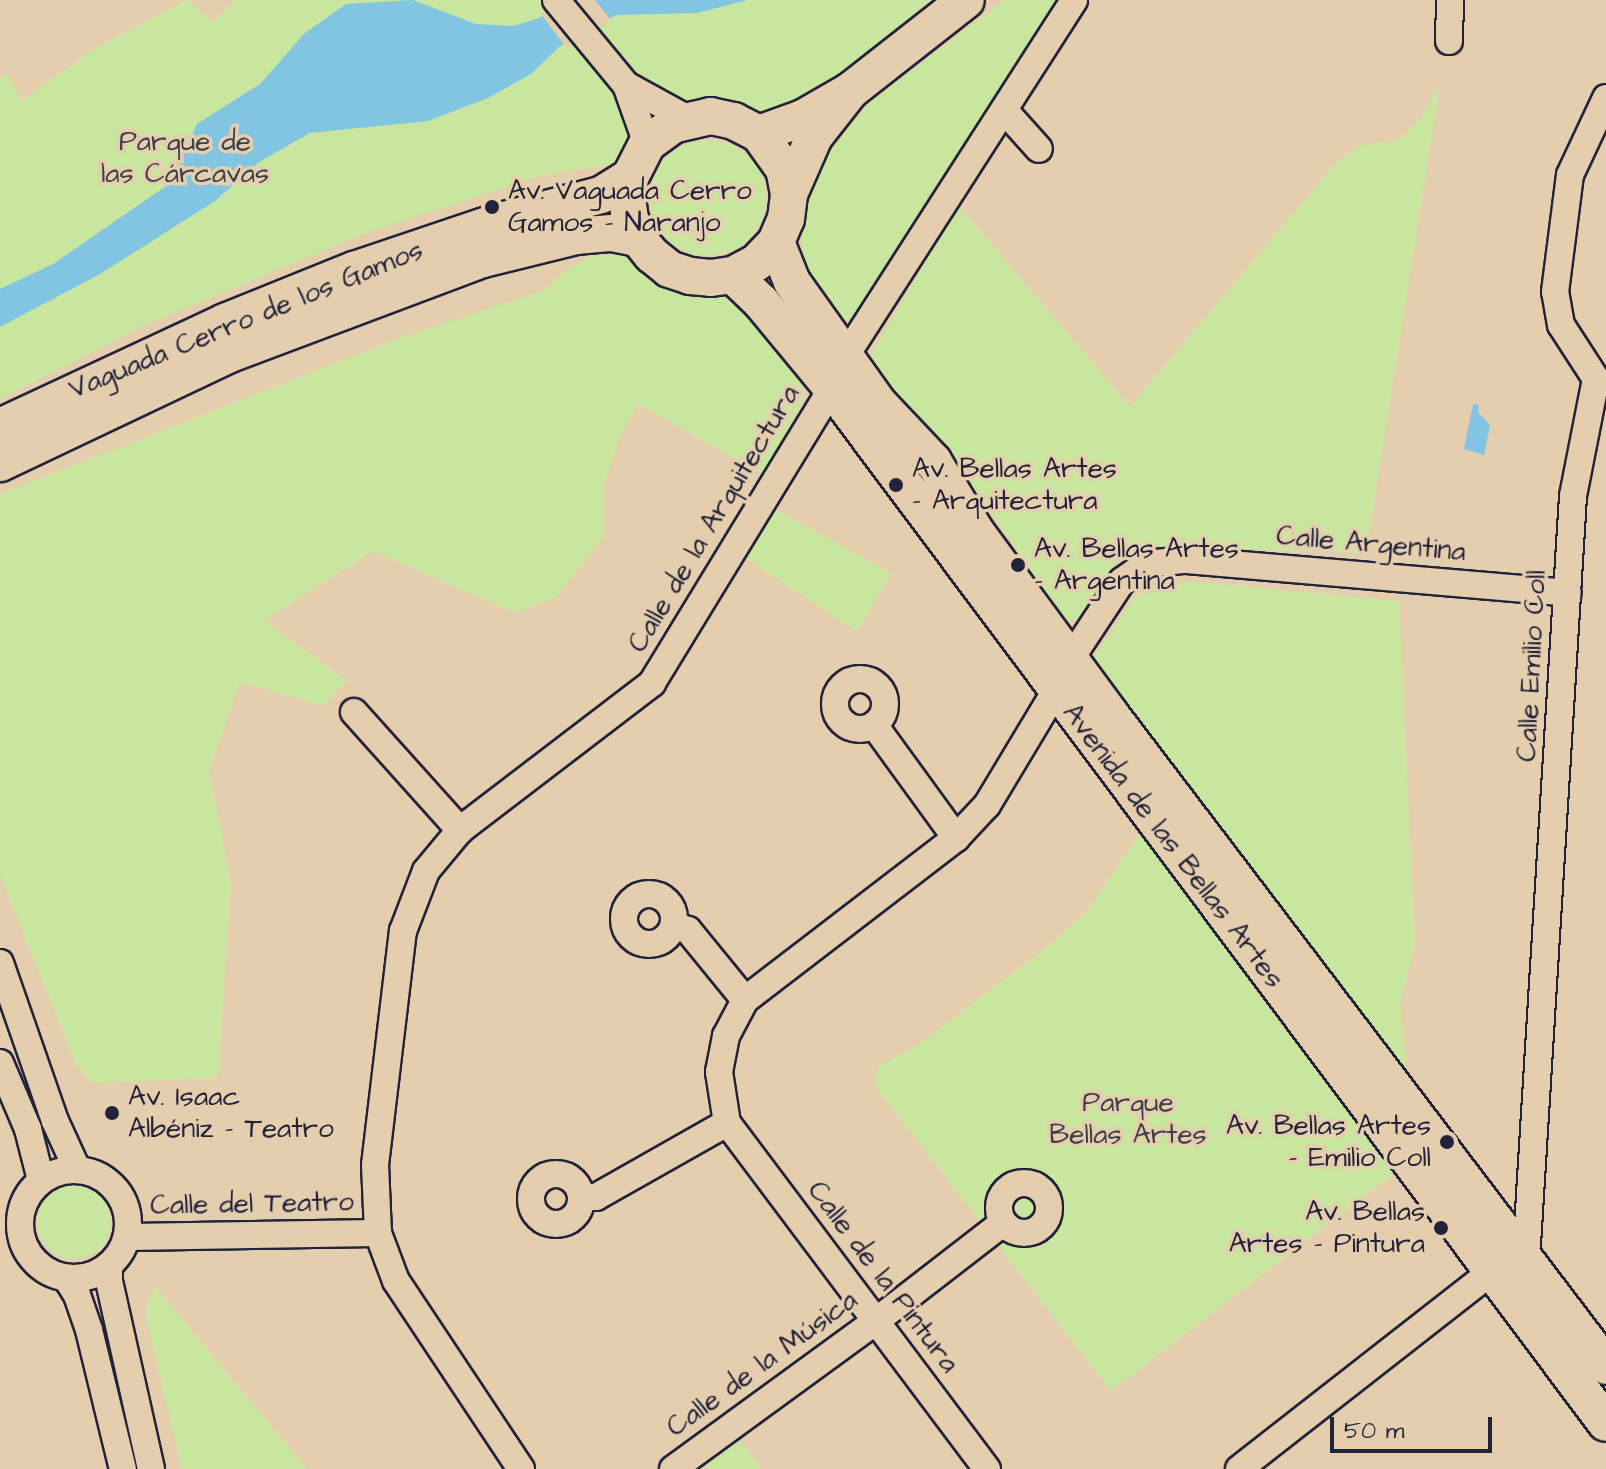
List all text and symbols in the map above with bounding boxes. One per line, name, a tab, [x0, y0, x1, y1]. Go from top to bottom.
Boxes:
park label: Parque de las Cárcavas	[101, 125, 269, 191]
place label: Av. Vaguada Cerro Gamos - Naranjo	[508, 174, 752, 240]
marker: Av. Vaguada Cerro Gamos - Naranjo	[483, 198, 501, 216]
street label: Vaguada Cerro de los Gamos	[64, 233, 428, 407]
street label: Calle de la Arquitectura	[621, 379, 807, 659]
place label: Av. Bellas Artes - Arquitectura	[912, 452, 1117, 518]
marker: Av. Bellas Artes - Arquitectura	[887, 476, 905, 494]
street label: Calle Argentina	[1275, 519, 1467, 569]
place label: Av. Bellas Artes - Argentina	[1034, 532, 1239, 598]
marker: Av. Bellas Artes - Argentina	[1009, 556, 1027, 574]
street label: Calle Emilio Coll	[1510, 569, 1554, 763]
street label: Avenida de las Bellas Artes	[1055, 697, 1291, 995]
place label: Av. Isaac Albéniz - Teatro	[128, 1080, 334, 1146]
park label: Parque Bellas Artes	[1049, 1086, 1207, 1152]
marker: Av. Isaac Albéniz - Teatro	[103, 1104, 121, 1122]
place label: Av. Bellas Artes - Emilio Coll	[1226, 1109, 1431, 1175]
marker: Av. Bellas Artes - Emilio Coll	[1438, 1133, 1456, 1151]
street label: Calle de la Pintura	[800, 1175, 966, 1379]
street label: Calle del Teatro	[150, 1185, 354, 1223]
place label: Av. Bellas Artes - Pintura	[1229, 1195, 1425, 1261]
marker: Av. Bellas Artes - Pintura	[1432, 1219, 1450, 1237]
street label: Calle de la Música	[660, 1284, 864, 1444]
scale bar	[1334, 1401, 1496, 1451]
text: 50 m	[1344, 1414, 1404, 1448]

